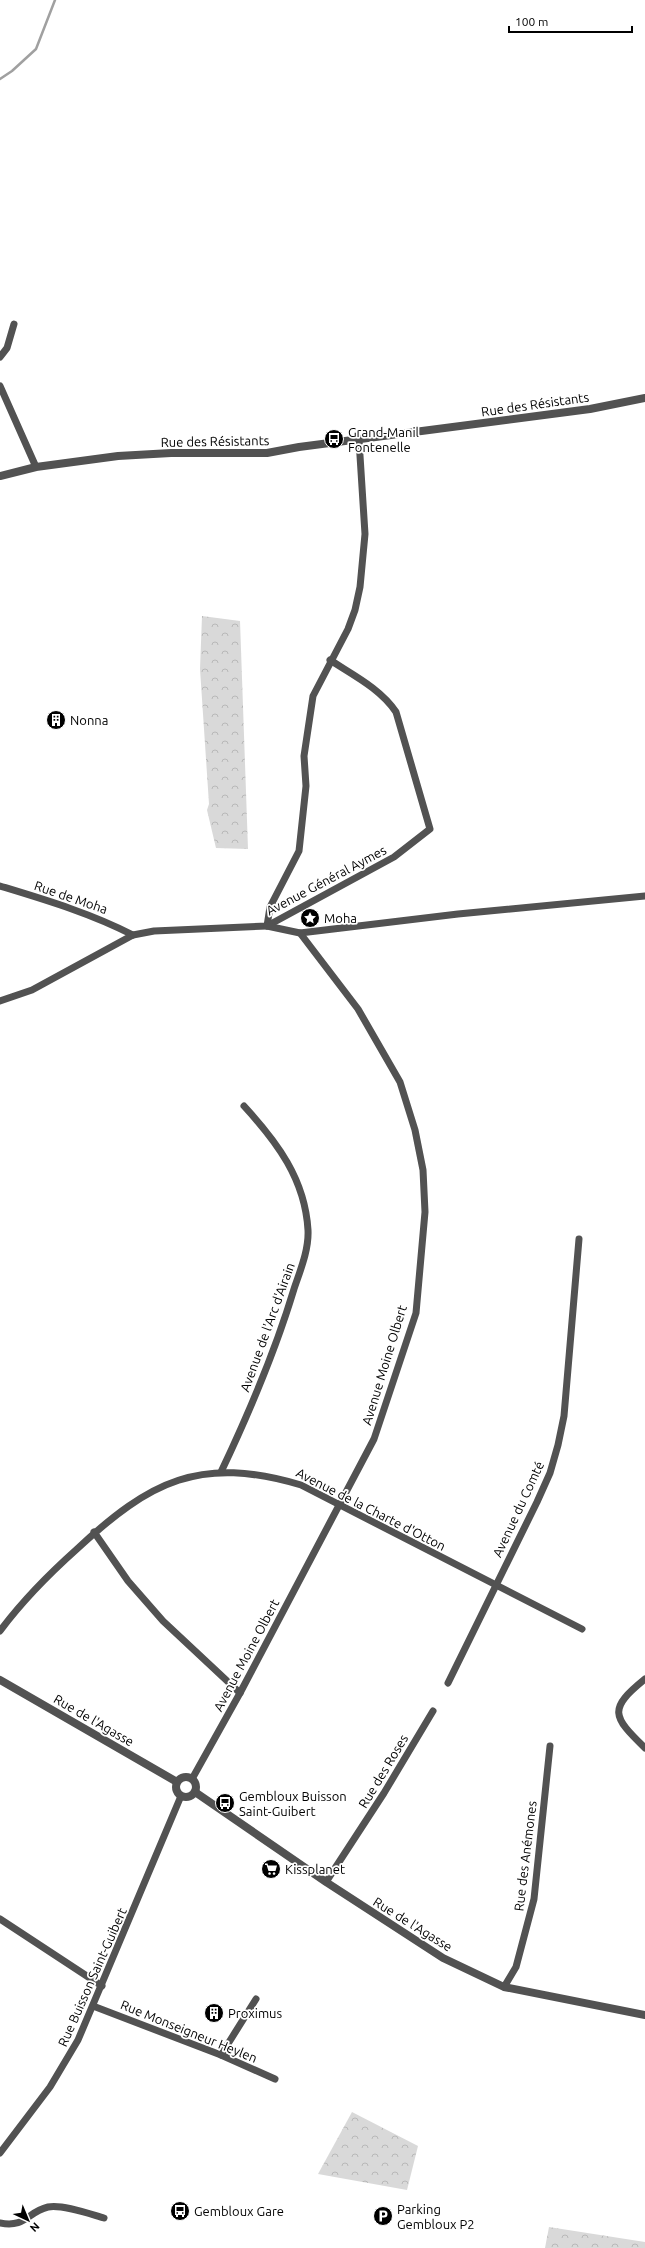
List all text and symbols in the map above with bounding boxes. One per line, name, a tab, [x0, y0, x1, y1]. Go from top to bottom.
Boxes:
scale bar	[509, 8, 632, 34]
text: 100 m	[515, 15, 548, 28]
street label: Rue des Résistants	[480, 389, 590, 418]
place label: Grand-Manil Fontenelle	[348, 425, 420, 454]
bus stop icon: Grand-Manil Fontenelle	[323, 428, 345, 450]
street label: Rue des Résistants	[161, 433, 270, 449]
building icon: Nonna	[45, 709, 67, 731]
place label: Nonna	[70, 713, 108, 727]
street label: Avenue Général Aymes	[264, 842, 389, 918]
street label: Rue de Moha	[33, 878, 109, 916]
place icon: Moha	[299, 907, 321, 929]
place label: Moha	[324, 911, 357, 925]
street label: Avenue de l'Arc d'Airain	[237, 1261, 297, 1393]
street label: Avenue Moine Olbert	[359, 1303, 409, 1427]
street label: Avenue du Comté	[490, 1459, 546, 1559]
street label: Avenue de la Charte d'Otton	[294, 1465, 448, 1553]
street label: Avenue Moine Olbert	[211, 1597, 281, 1713]
street label: Rue de l'Agasse	[51, 1691, 137, 1749]
street label: Rue des Roses	[356, 1731, 411, 1810]
place label: Gembloux Buisson Saint-Guibert	[239, 1789, 347, 1818]
bus stop icon: Gembloux Buisson Saint-Guibert	[214, 1792, 236, 1814]
street label: Rue des Anémones	[511, 1800, 539, 1912]
supermarket icon: Kissplanet	[260, 1858, 282, 1880]
place label: Kissplanet	[285, 1862, 345, 1876]
street label: Rue de l'Agasse	[371, 1894, 455, 1954]
street label: Rue Buisson Saint-Guibert	[55, 1905, 129, 2049]
street label: Rue Monseigneur Heylen	[119, 1997, 259, 2065]
building icon: Proximus	[203, 2002, 225, 2024]
place label: Proximus	[228, 2006, 283, 2020]
north arrow	[8, 2200, 48, 2240]
bus stop icon: Gembloux Gare	[169, 2200, 191, 2222]
place label: Parking Gembloux P2	[397, 2202, 475, 2231]
place label: Gembloux Gare	[194, 2204, 284, 2218]
parking icon: Parking Gembloux P2	[372, 2205, 394, 2227]
text: N	[28, 2220, 42, 2234]

